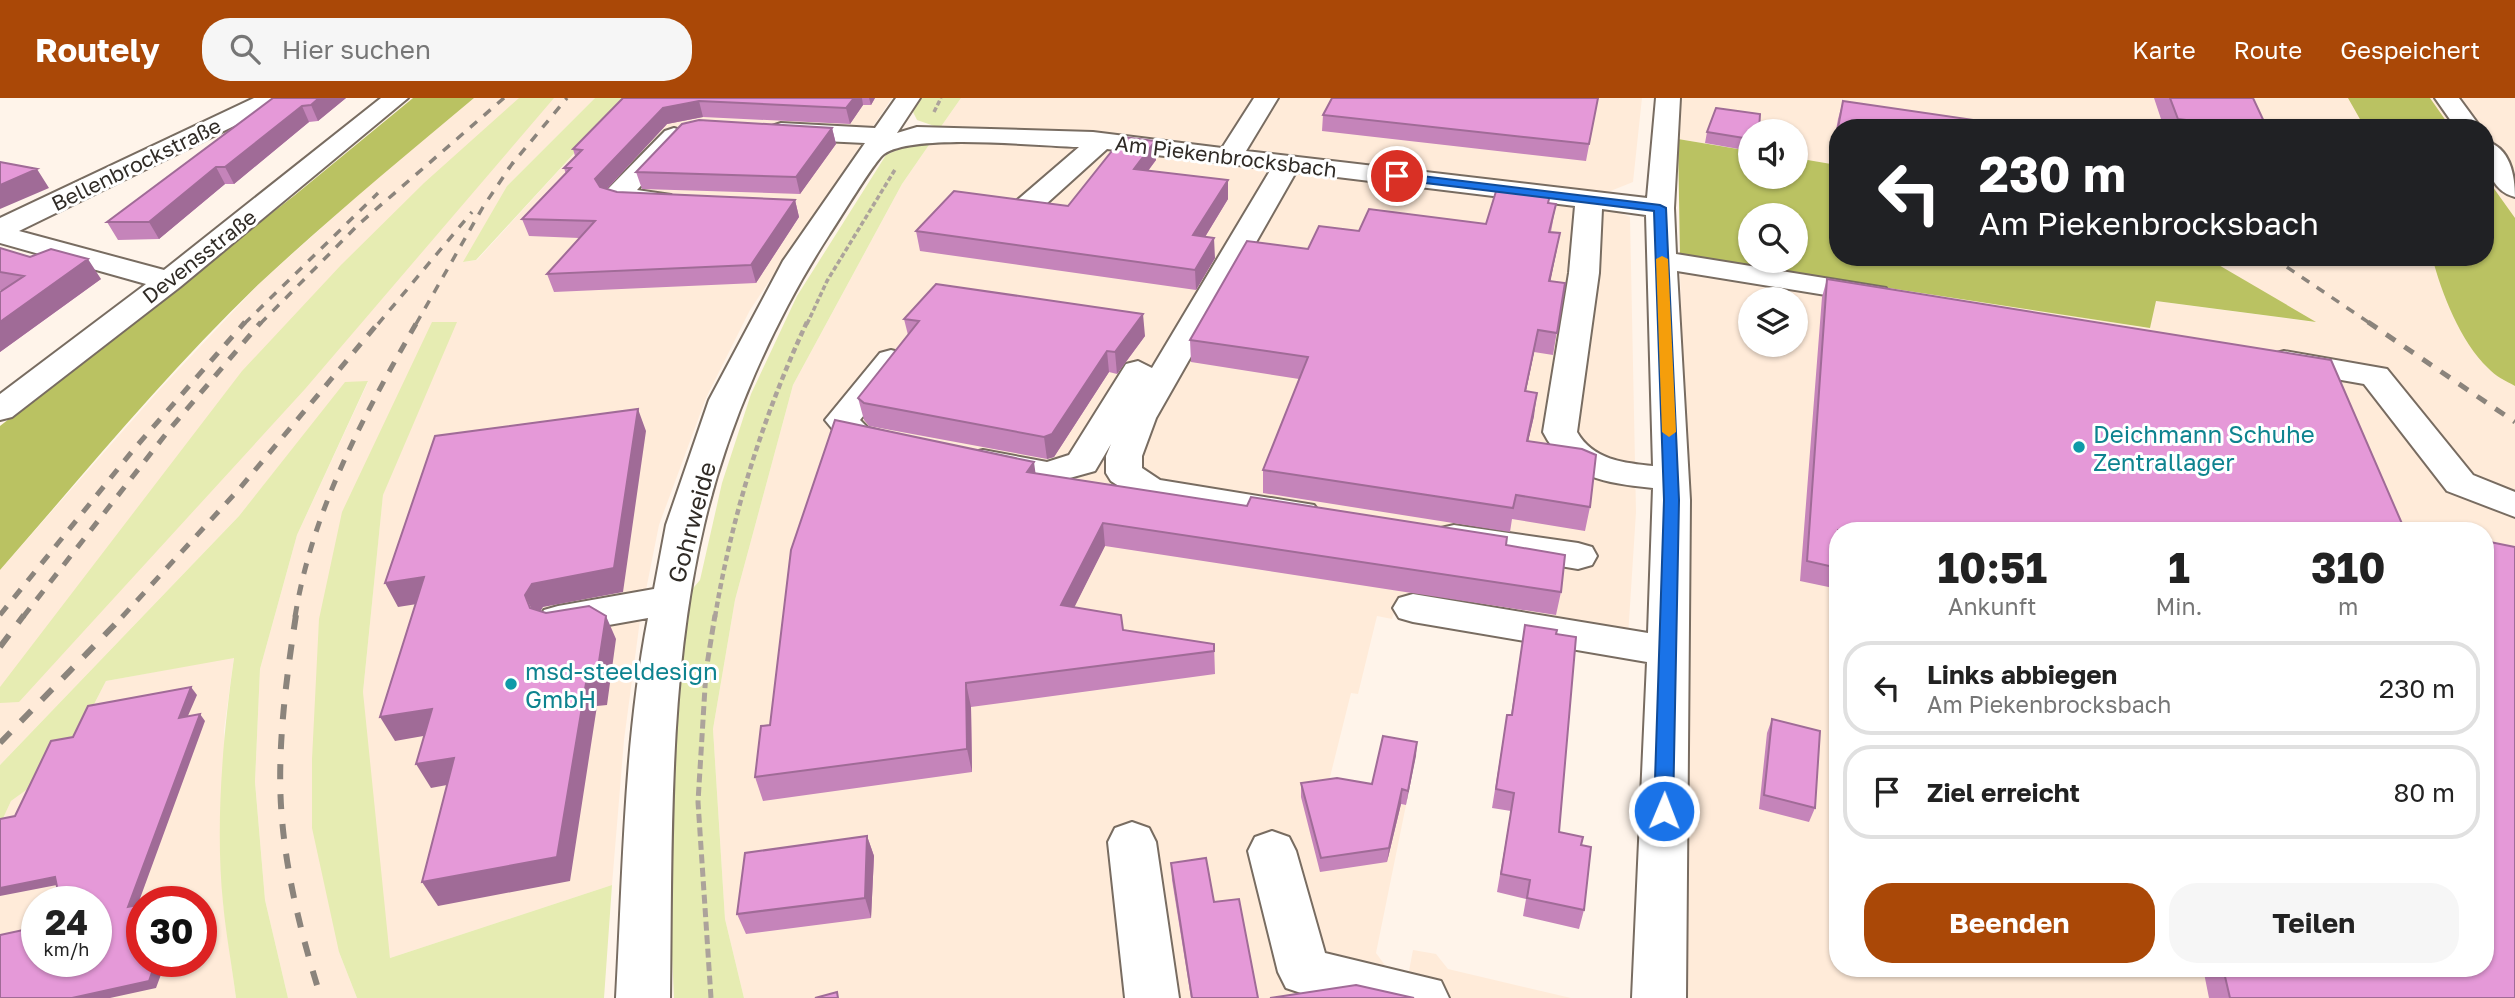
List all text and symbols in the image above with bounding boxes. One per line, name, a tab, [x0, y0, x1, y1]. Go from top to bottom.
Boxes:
search box	[202, 18, 692, 81]
text: Routely	[35, 30, 160, 69]
icon: search	[226, 30, 264, 68]
text: Hier suchen	[282, 34, 431, 65]
text: Karte	[2132, 35, 2196, 64]
text: Route	[2234, 35, 2302, 64]
text: Gespeichert	[2340, 35, 2480, 64]
street label: Bellenbrockstraße	[47, 112, 225, 216]
map controls	[1738, 119, 1808, 357]
button: sound	[1738, 119, 1808, 189]
street label: Am Piekenbrocksbach	[1114, 130, 1338, 182]
text: 230 m	[1979, 144, 2126, 203]
pin	[1367, 146, 1427, 206]
icon: left	[1864, 147, 1955, 238]
icon: arrive	[1378, 157, 1416, 195]
street label: Devensstraße	[137, 203, 261, 309]
button: search	[1738, 203, 1808, 273]
text: Am Piekenbrocksbach	[1979, 204, 2319, 242]
button: layers	[1738, 287, 1808, 357]
place label: Deichmann Schuhe Zentrallager	[2093, 419, 2315, 476]
marker: Deichmann Schuhe Zentrallager	[2071, 439, 2087, 455]
street label: Gohrweide	[661, 458, 721, 586]
text: 10:51	[1937, 542, 2047, 592]
text: 1	[2168, 542, 2190, 592]
text: 310	[2311, 542, 2386, 592]
text: Ankunft	[1948, 592, 2036, 620]
text: Min.	[2156, 592, 2203, 620]
text: m	[2338, 592, 2358, 620]
place label: msd-steeldesign GmbH	[525, 656, 718, 713]
text: Links abbiegen	[1927, 659, 2117, 690]
icon: left	[1868, 669, 1906, 707]
text: 230 m	[2379, 673, 2455, 704]
marker: msd-steeldesign GmbH	[503, 676, 519, 692]
text: Am Piekenbrocksbach	[1927, 690, 2171, 718]
icon: arrive	[1868, 773, 1906, 811]
position arrow	[1627, 774, 1701, 848]
text: Ziel erreicht	[1927, 777, 2080, 808]
text: 80 m	[2394, 777, 2455, 808]
button: Beenden	[1864, 883, 2155, 963]
button: Teilen	[2169, 883, 2459, 963]
speed limit sign: 30	[126, 886, 217, 977]
text: 24	[45, 901, 88, 943]
text: km/h	[44, 938, 89, 960]

